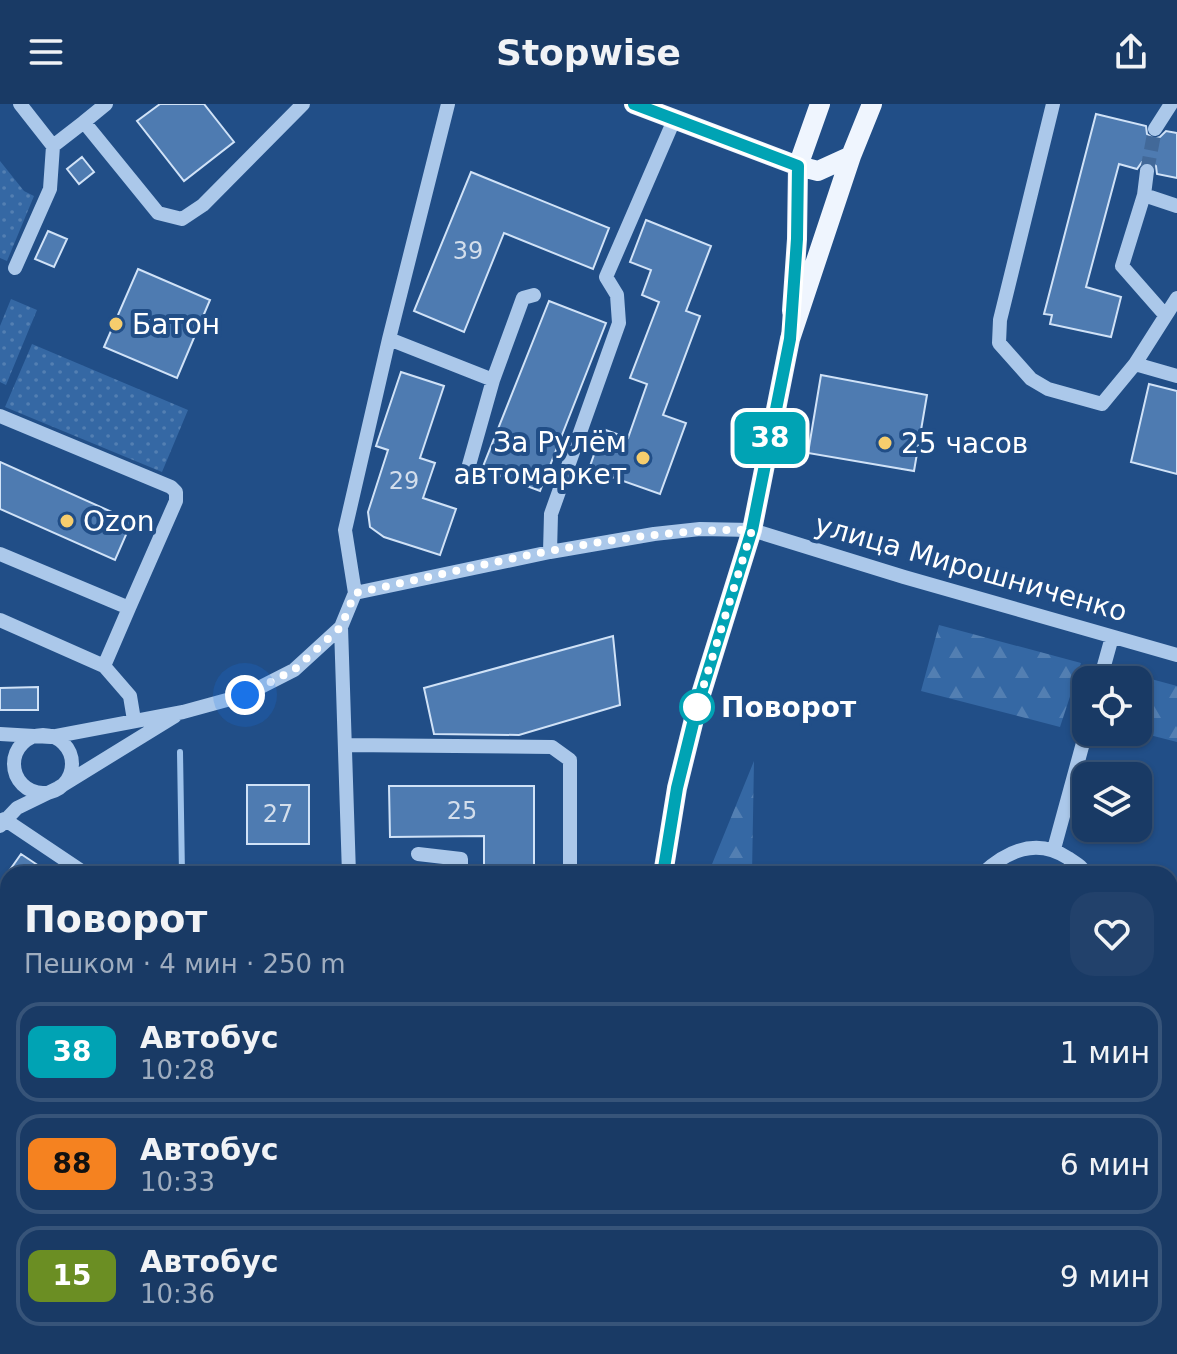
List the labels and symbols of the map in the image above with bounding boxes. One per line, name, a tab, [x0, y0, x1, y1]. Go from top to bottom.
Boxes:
house number: 39	[453, 237, 483, 265]
place label: Батон	[132, 308, 220, 341]
marker: Батон	[107, 315, 125, 333]
line badge: 38	[734, 412, 806, 464]
place label: За Рулём автомаркет	[453, 426, 627, 491]
place label: 25 часов	[901, 427, 1028, 460]
marker: 25 часов	[876, 434, 894, 452]
marker: За Рулём автомаркет	[634, 449, 652, 467]
house number: 29	[389, 467, 419, 495]
place label: Ozon	[83, 505, 155, 538]
street label: улица Мирошниченко	[811, 508, 1131, 628]
marker: Ozon	[58, 512, 76, 530]
your location	[225, 675, 265, 715]
marker: Поворот	[680, 690, 714, 724]
place label: Поворот	[721, 691, 857, 724]
house number: 25	[447, 797, 477, 825]
house number: 27	[263, 800, 293, 828]

